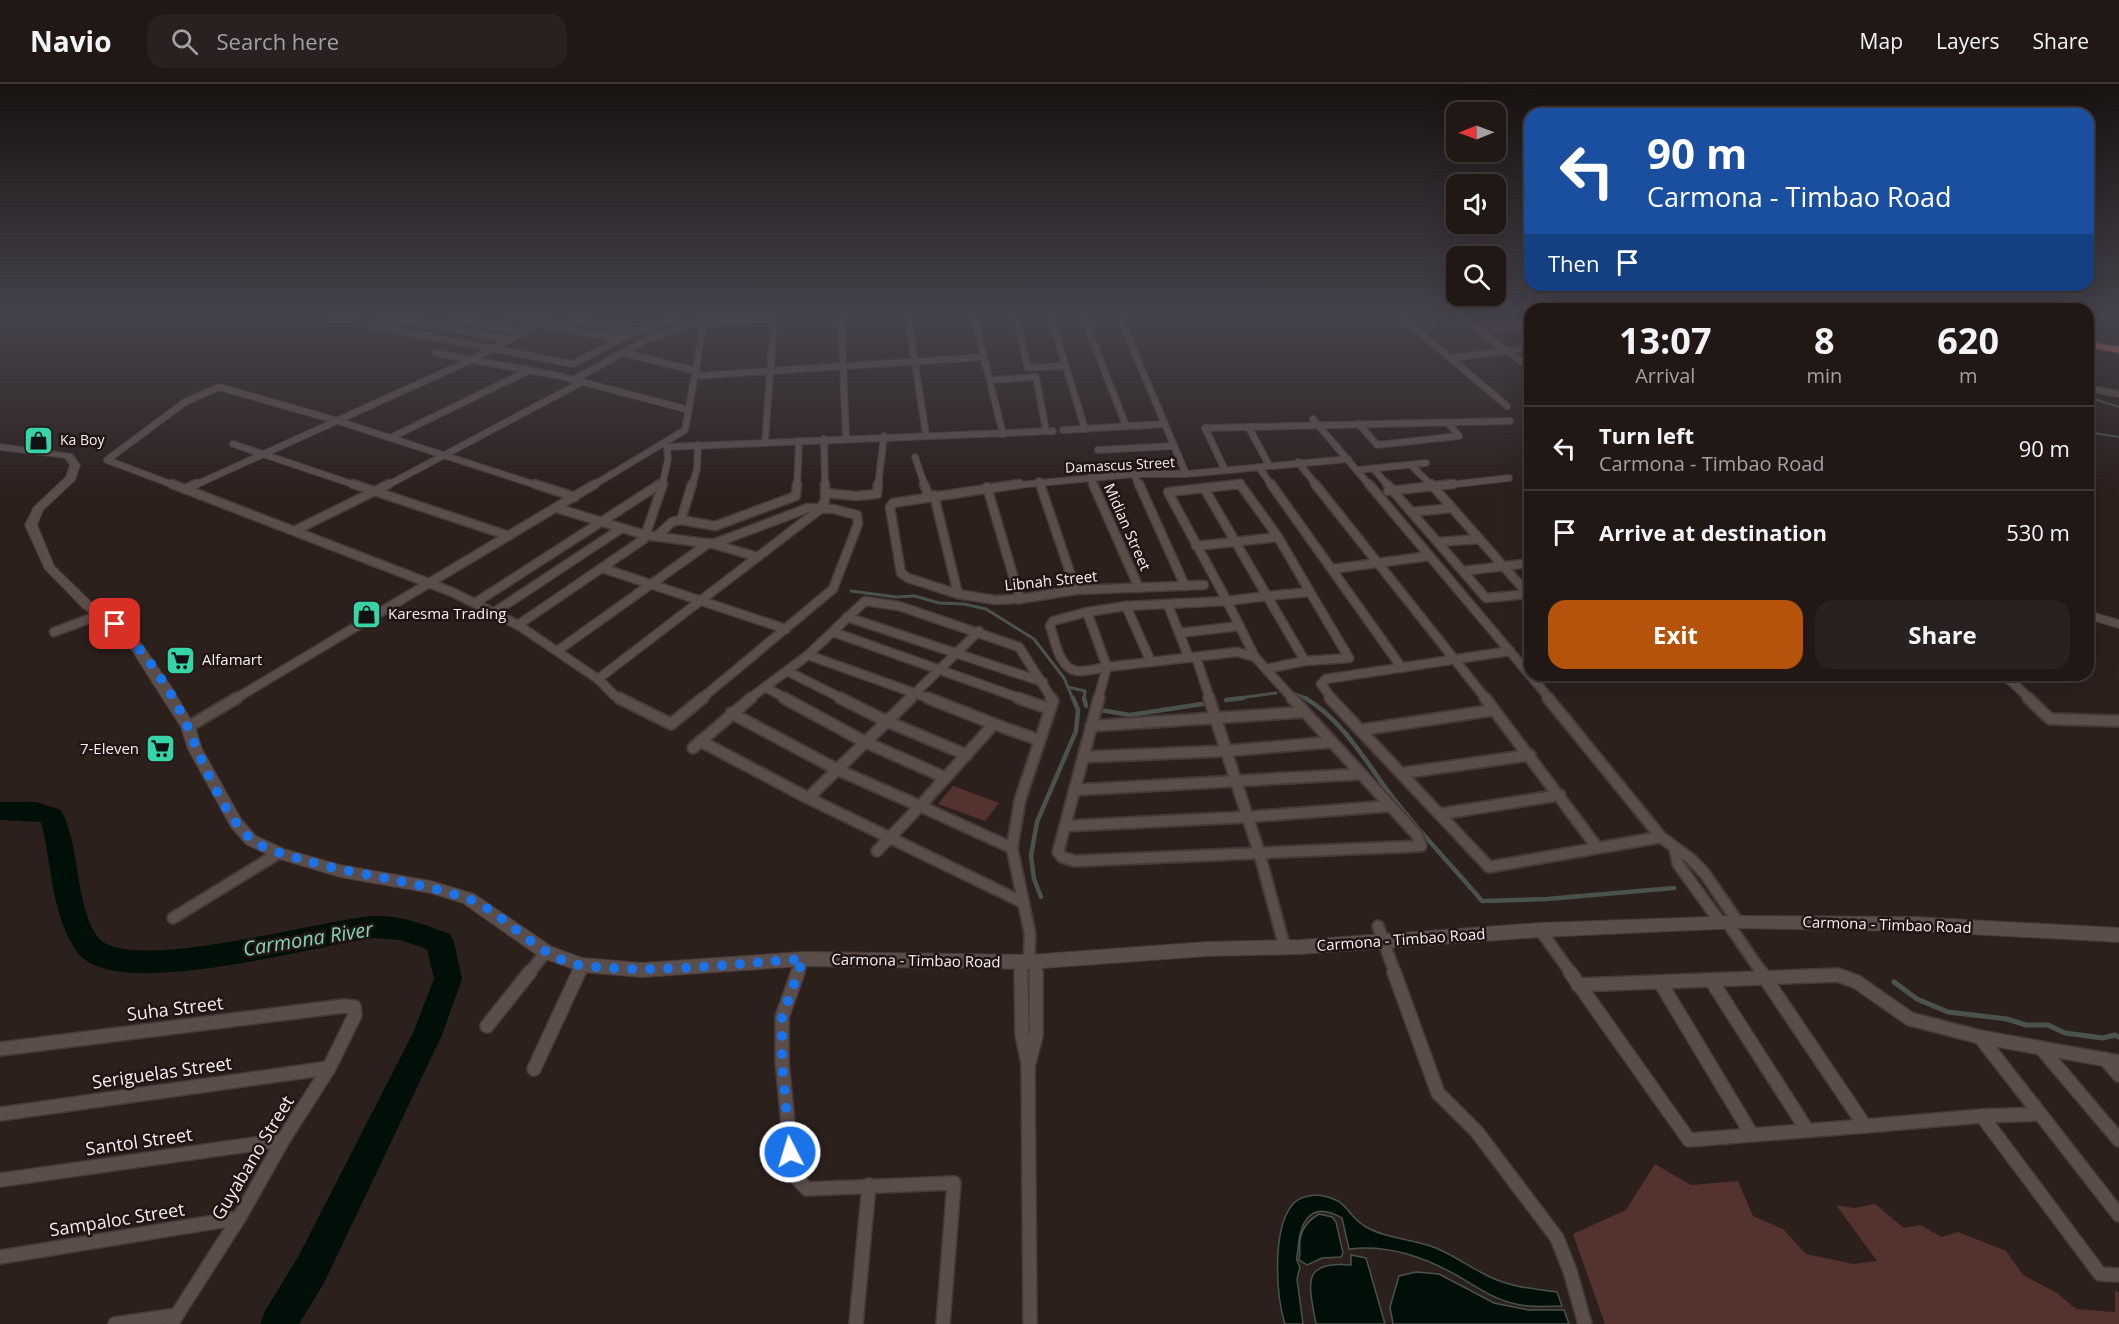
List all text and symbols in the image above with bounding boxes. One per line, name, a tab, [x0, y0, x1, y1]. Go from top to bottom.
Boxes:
search box	[147, 14, 567, 68]
text: Navio	[30, 22, 111, 60]
icon: search	[168, 25, 201, 58]
text: Search here	[216, 26, 339, 56]
text: Map	[1860, 27, 1903, 55]
text: Layers	[1936, 27, 2000, 55]
text: Share	[2033, 27, 2089, 55]
north arrow	[1446, 102, 1506, 162]
map controls	[1446, 102, 1506, 306]
text: 90 m	[1647, 124, 1747, 181]
icon: left	[1548, 132, 1626, 210]
button: sound	[1446, 174, 1506, 234]
text: Carmona - Timbao Road	[1647, 178, 1951, 215]
button: search	[1446, 246, 1506, 306]
icon: arrive	[1611, 246, 1644, 279]
text: Then	[1548, 248, 1599, 278]
text: 13:07	[1619, 316, 1712, 365]
text: 8	[1814, 316, 1835, 365]
text: 620	[1937, 316, 1999, 365]
text: Arrival	[1635, 362, 1695, 389]
text: min	[1806, 362, 1842, 389]
text: m	[1959, 362, 1977, 389]
text: Turn left	[1599, 420, 1694, 450]
shop icon: Ka Boy	[23, 424, 55, 456]
place label: Ka Boy	[60, 430, 105, 449]
icon: left	[1548, 432, 1581, 465]
text: 90 m	[2019, 433, 2070, 463]
text: Carmona - Timbao Road	[1599, 450, 1825, 477]
street label: Damascus Street	[1065, 452, 1175, 477]
street label: Midian Street	[1100, 480, 1156, 573]
icon: arrive	[1548, 516, 1581, 549]
text: Arrive at destination	[1599, 517, 1827, 547]
text: 530 m	[2006, 517, 2070, 547]
street label: Libnah Street	[1003, 565, 1098, 595]
pin	[89, 598, 140, 649]
shop icon: Karesma Trading	[351, 598, 383, 630]
button: Exit	[1548, 600, 1803, 669]
button: Share	[1815, 600, 2070, 669]
place label: Karesma Trading	[388, 603, 506, 623]
icon: arrive	[98, 607, 131, 640]
supermarket icon: Alfamart	[165, 644, 197, 676]
place label: Alfamart	[202, 649, 262, 669]
supermarket icon: 7-Eleven	[144, 733, 176, 765]
place label: 7-Eleven	[80, 738, 139, 758]
street label: Carmona - Timbao Road	[1802, 911, 1972, 937]
water label: Carmona River	[241, 915, 376, 962]
street label: Carmona - Timbao Road	[1316, 923, 1486, 955]
street label: Carmona - Timbao Road	[831, 949, 1001, 971]
street label: Suha Street	[125, 990, 224, 1026]
street label: Seriguelas Street	[90, 1050, 233, 1094]
street label: Guyabano Street	[206, 1091, 299, 1224]
position arrow	[758, 1120, 822, 1184]
street label: Santol Street	[84, 1122, 194, 1160]
street label: Sampaloc Street	[48, 1196, 186, 1242]

